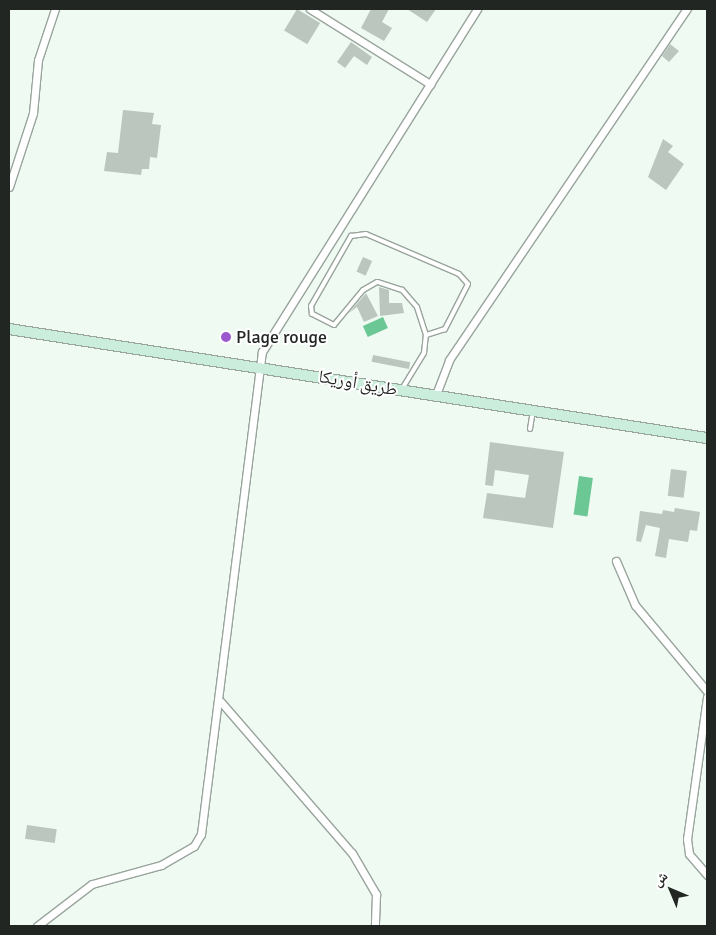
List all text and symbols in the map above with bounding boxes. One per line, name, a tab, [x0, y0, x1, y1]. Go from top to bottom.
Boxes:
place label: Plage rouge	[236, 326, 327, 348]
marker: Plage rouge	[220, 331, 232, 343]
street label: طريق أوريكا	[317, 365, 399, 401]
north arrow	[646, 865, 696, 915]
text: ش	[649, 868, 671, 890]

